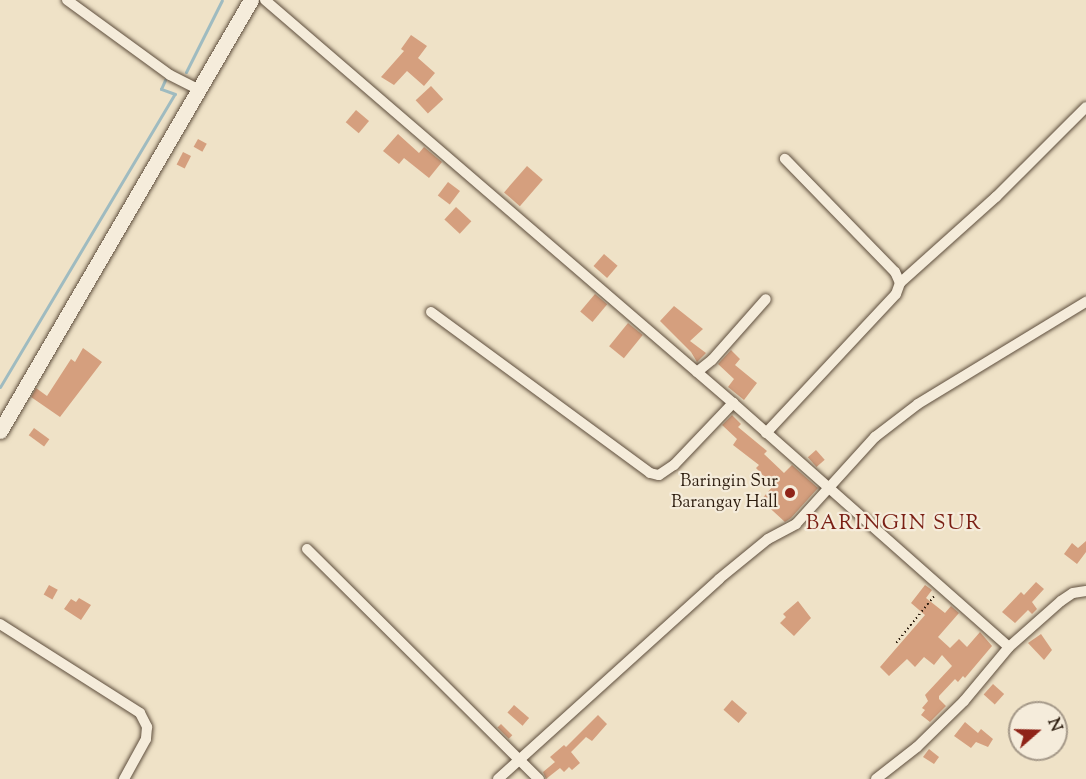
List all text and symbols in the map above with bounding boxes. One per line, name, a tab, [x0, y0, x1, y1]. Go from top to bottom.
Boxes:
place label: Baringin Sur Barangay Hall	[671, 472, 778, 514]
marker: Baringin Sur Barangay Hall	[783, 486, 797, 500]
district label: BARINGIN SUR	[806, 511, 982, 537]
north arrow	[1008, 701, 1068, 761]
text: N	[1041, 715, 1066, 735]

